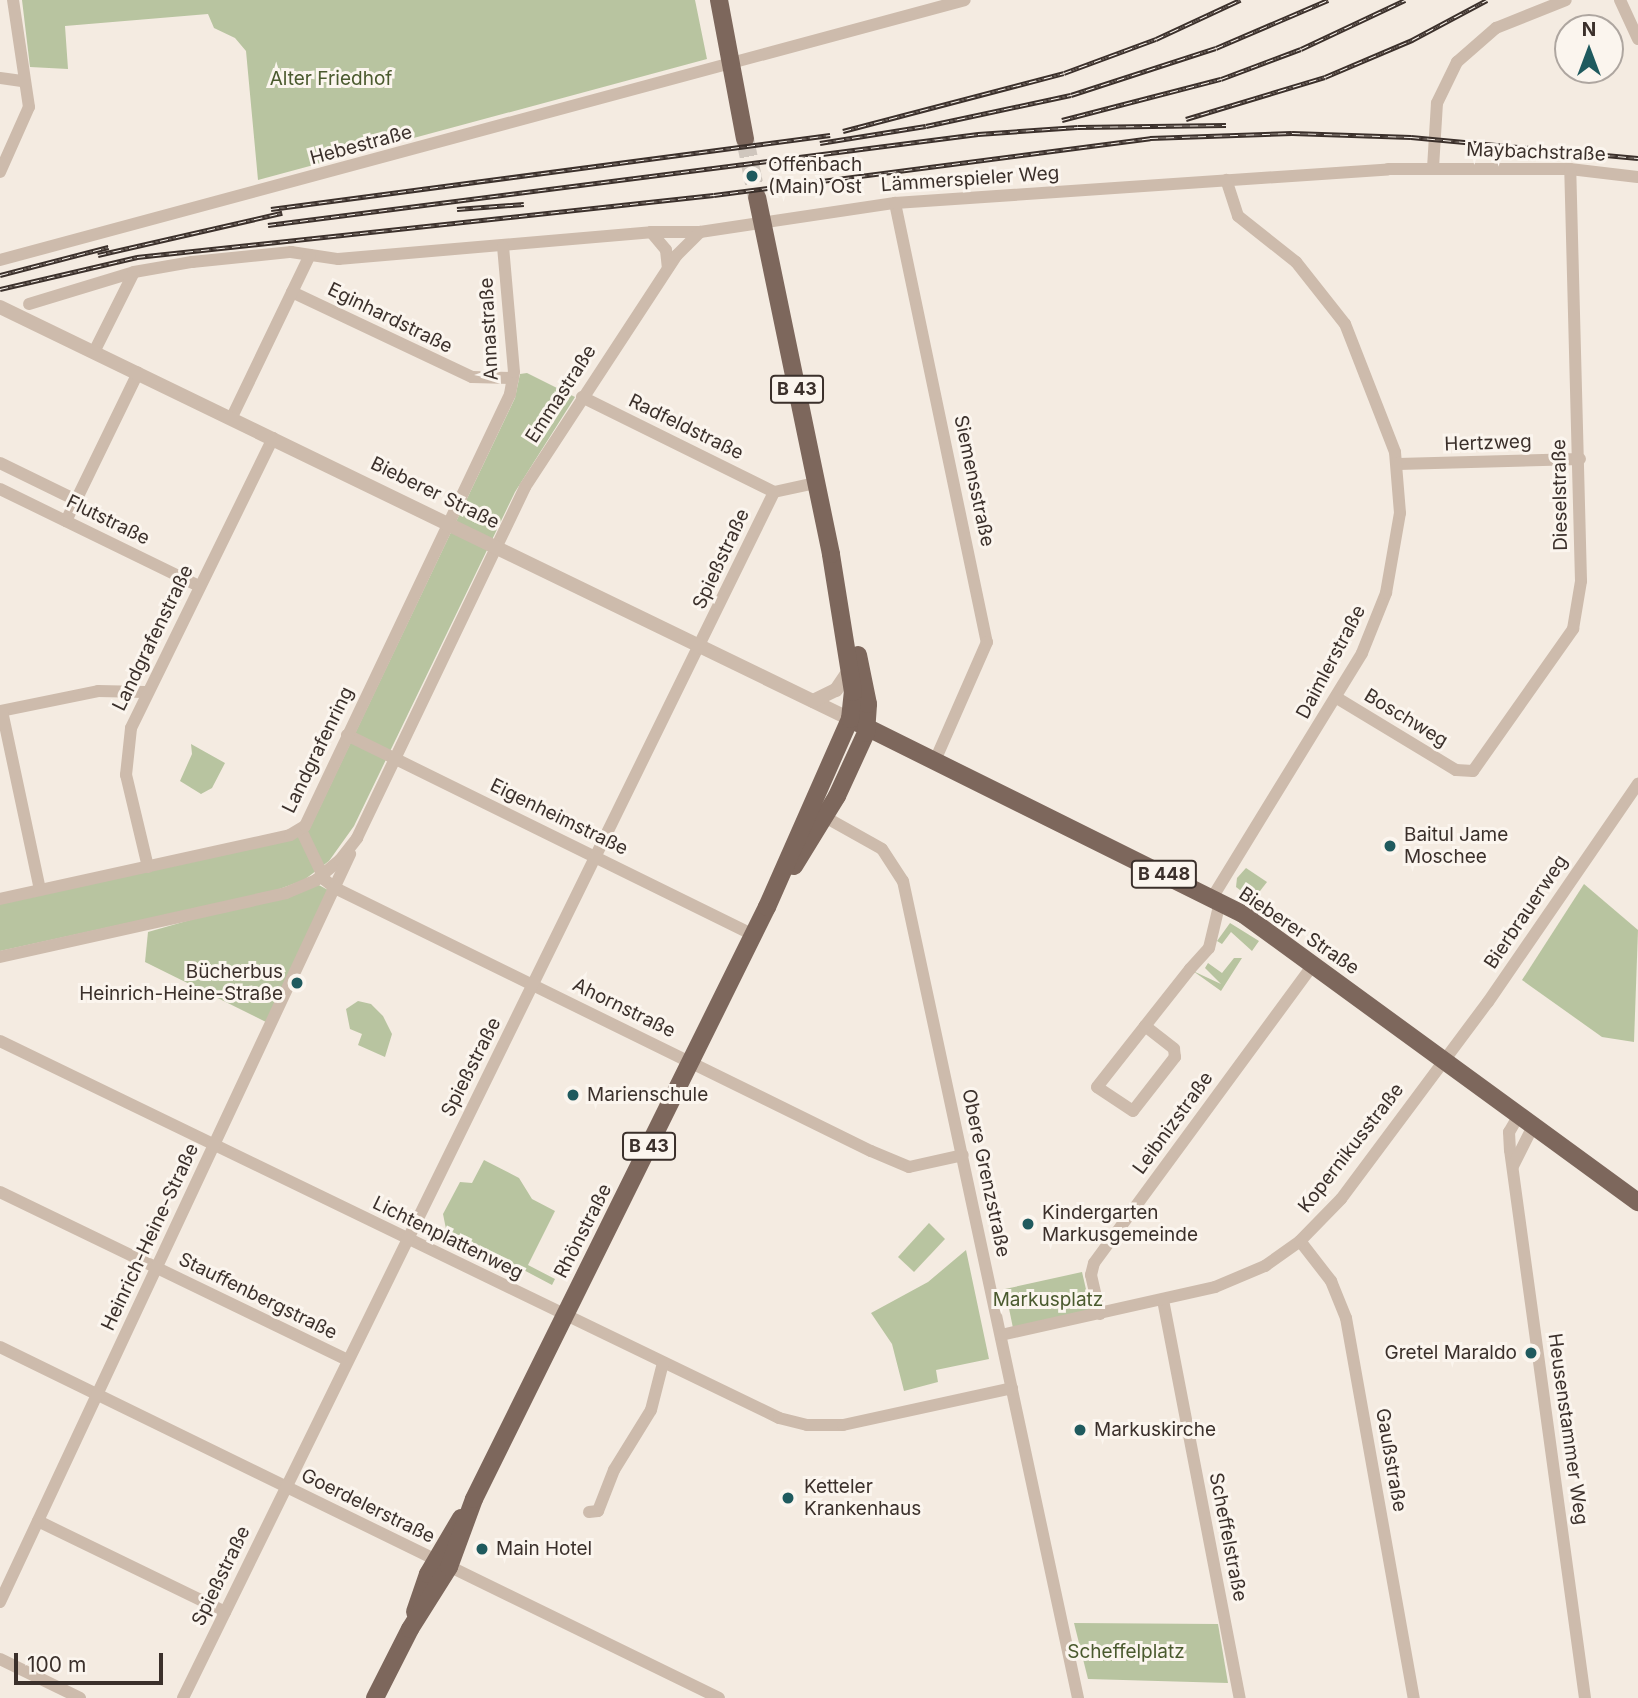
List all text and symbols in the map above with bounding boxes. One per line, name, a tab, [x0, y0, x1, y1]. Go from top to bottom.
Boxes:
north arrow	[1554, 14, 1624, 84]
text: N	[1582, 18, 1596, 41]
park label: Alter Friedhof	[270, 68, 392, 90]
street label: Hebestraße	[307, 120, 415, 170]
street label: Maybachstraße	[1466, 138, 1606, 166]
place label: Offenbach (Main) Ost	[768, 154, 862, 198]
street label: Lämmerspieler Weg	[880, 161, 1060, 197]
marker: Offenbach (Main) Ost	[742, 166, 762, 186]
street label: Annastraße	[475, 277, 503, 381]
street label: Eginhardstraße	[324, 278, 456, 358]
street label: Emmastraße	[521, 341, 601, 447]
road number: B 43	[769, 374, 825, 404]
street label: Radfeldstraße	[625, 389, 747, 465]
street label: Siemensstraße	[949, 413, 999, 549]
street label: Hertzweg	[1444, 430, 1532, 456]
street label: Dieselstraße	[1548, 439, 1572, 551]
street label: Bieberer Straße	[367, 452, 503, 534]
street label: Flutstraße	[63, 490, 153, 550]
street label: Spießstraße	[688, 505, 754, 613]
street label: Landgrafenstraße	[108, 561, 198, 715]
street label: Daimlerstraße	[1292, 601, 1370, 723]
street label: Landgrafenring	[278, 683, 358, 817]
street label: Boschweg	[1360, 684, 1452, 752]
street label: Eigenheimstraße	[486, 774, 632, 860]
place label: Baitul Jame Moschee	[1404, 824, 1508, 868]
marker: Baitul Jame Moschee	[1382, 838, 1398, 854]
street label: Bierbrauerweg	[1479, 851, 1573, 973]
road number: B 448	[1131, 860, 1197, 888]
street label: Bieberer Straße	[1234, 882, 1364, 980]
place label: Bücherbus Heinrich-Heine-Straße	[79, 961, 283, 1005]
street label: Ahornstraße	[569, 973, 679, 1043]
marker: Bücherbus Heinrich-Heine-Straße	[289, 975, 305, 991]
street label: Spießstraße	[436, 1014, 506, 1120]
street label: Leibnizstraße	[1128, 1067, 1218, 1179]
street label: Kopernikusstraße	[1293, 1079, 1409, 1217]
place label: Marienschule	[587, 1084, 708, 1106]
marker: Marienschule	[565, 1087, 581, 1103]
street label: Obere Grenzstraße	[957, 1087, 1015, 1259]
road number: B 43	[621, 1132, 677, 1161]
street label: Heinrich-Heine-Straße	[97, 1140, 203, 1334]
street label: Rhönstraße	[549, 1180, 617, 1282]
street label: Lichtenplattenweg	[369, 1192, 527, 1284]
place label: Kindergarten Markusgemeinde	[1042, 1202, 1198, 1246]
marker: Kindergarten Markusgemeinde	[1020, 1216, 1036, 1232]
street label: Stauffenbergstraße	[175, 1248, 341, 1344]
park label: Markusplatz	[993, 1289, 1103, 1311]
street label: Heusenstammer Weg	[1543, 1332, 1593, 1526]
place label: Gretel Maraldo	[1385, 1342, 1517, 1364]
marker: Gretel Maraldo	[1523, 1345, 1539, 1361]
street label: Gaußstraße	[1371, 1406, 1411, 1514]
place label: Markuskirche	[1094, 1419, 1216, 1441]
marker: Markuskirche	[1072, 1422, 1088, 1438]
street label: Goerdelerstraße	[297, 1464, 439, 1548]
street label: Scheffelstraße	[1204, 1471, 1252, 1603]
place label: Ketteler Krankenhaus	[804, 1476, 921, 1520]
marker: Ketteler Krankenhaus	[778, 1488, 798, 1508]
street label: Spießstraße	[187, 1522, 255, 1630]
place label: Main Hotel	[496, 1538, 592, 1560]
marker: Main Hotel	[474, 1541, 490, 1557]
scale bar	[18, 1638, 166, 1682]
park label: Scheffelplatz	[1067, 1641, 1185, 1663]
text: 100 m	[27, 1652, 86, 1677]

